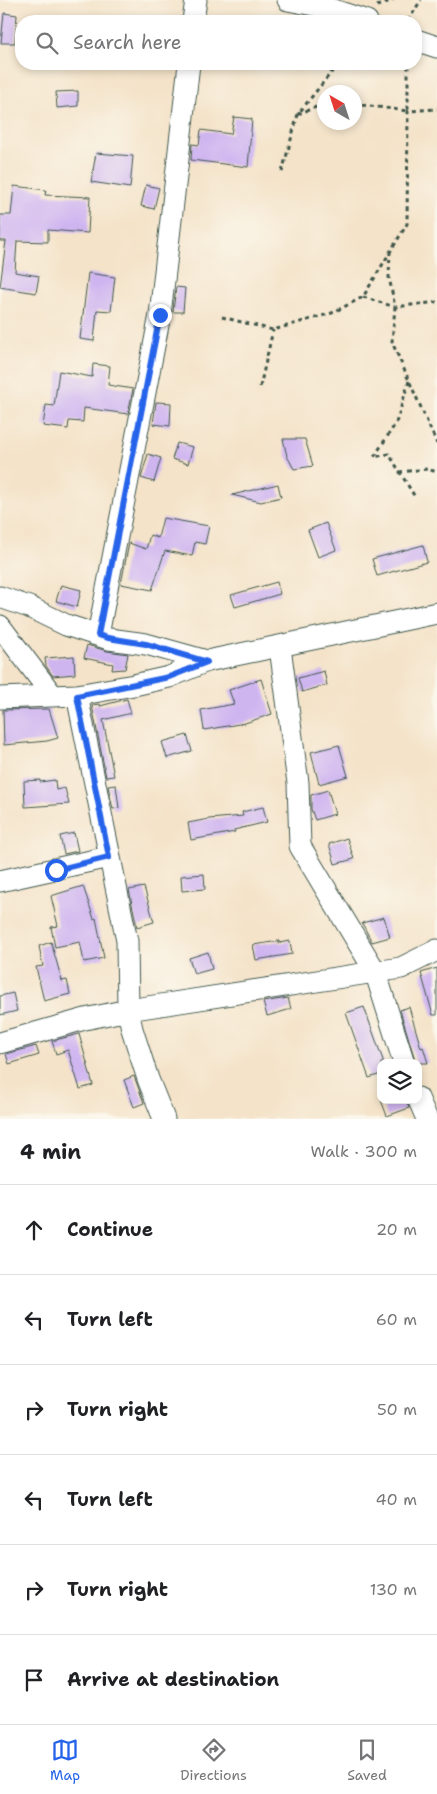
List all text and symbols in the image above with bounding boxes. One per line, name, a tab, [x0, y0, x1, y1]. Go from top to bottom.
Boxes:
search box	[15, 15, 422, 70]
icon: search	[33, 29, 61, 57]
text: Search here	[73, 30, 182, 55]
north arrow	[317, 85, 362, 130]
route end	[149, 304, 172, 327]
route start	[45, 859, 68, 882]
map controls	[377, 1059, 422, 1104]
button: layers	[377, 1059, 422, 1104]
text: 4 min	[20, 1138, 81, 1166]
text: Walk · 300 m	[310, 1141, 417, 1162]
icon: ahead	[20, 1216, 48, 1244]
text: Continue	[67, 1217, 153, 1242]
text: 20 m	[376, 1219, 417, 1240]
icon: left	[20, 1306, 48, 1334]
text: Turn left	[67, 1307, 153, 1332]
text: 60 m	[376, 1309, 417, 1330]
icon: right	[20, 1396, 48, 1424]
text: Turn right	[67, 1397, 168, 1422]
text: 50 m	[377, 1399, 417, 1420]
icon: left	[20, 1486, 48, 1514]
text: Turn left	[67, 1487, 153, 1512]
text: 40 m	[375, 1489, 417, 1510]
icon: right	[20, 1576, 48, 1604]
text: Turn right	[67, 1577, 168, 1602]
text: 130 m	[370, 1579, 417, 1600]
icon: arrive	[20, 1666, 48, 1694]
text: Arrive at destination	[67, 1667, 279, 1692]
tab: Map	[50, 1736, 80, 1784]
tab: Directions	[180, 1736, 247, 1784]
tab: Saved	[347, 1736, 387, 1784]

